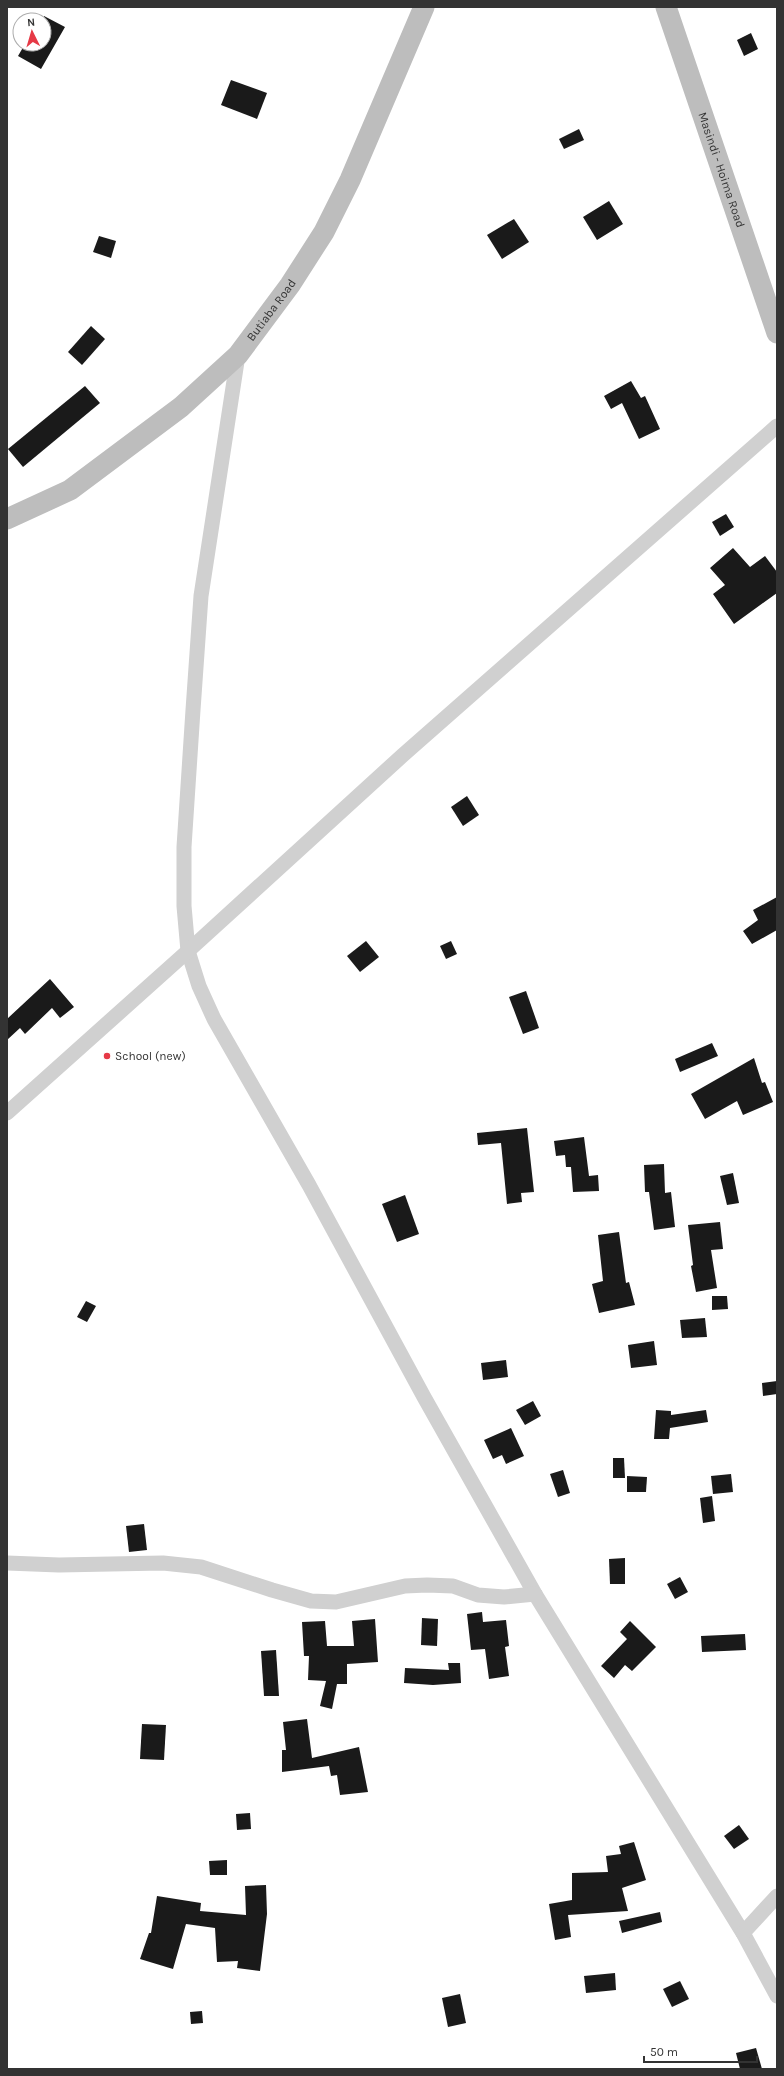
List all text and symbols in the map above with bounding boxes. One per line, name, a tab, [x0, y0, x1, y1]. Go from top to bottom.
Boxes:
north arrow	[12, 12, 52, 52]
text: N	[27, 16, 36, 29]
street label: Masindi - Hoima Road	[695, 110, 748, 229]
street label: Butiaba Road	[244, 277, 299, 344]
place label: School (new)	[115, 1049, 186, 1063]
marker: School (new)	[102, 1051, 112, 1061]
scale bar	[644, 2038, 757, 2064]
text: 50 m	[650, 2045, 678, 2059]

